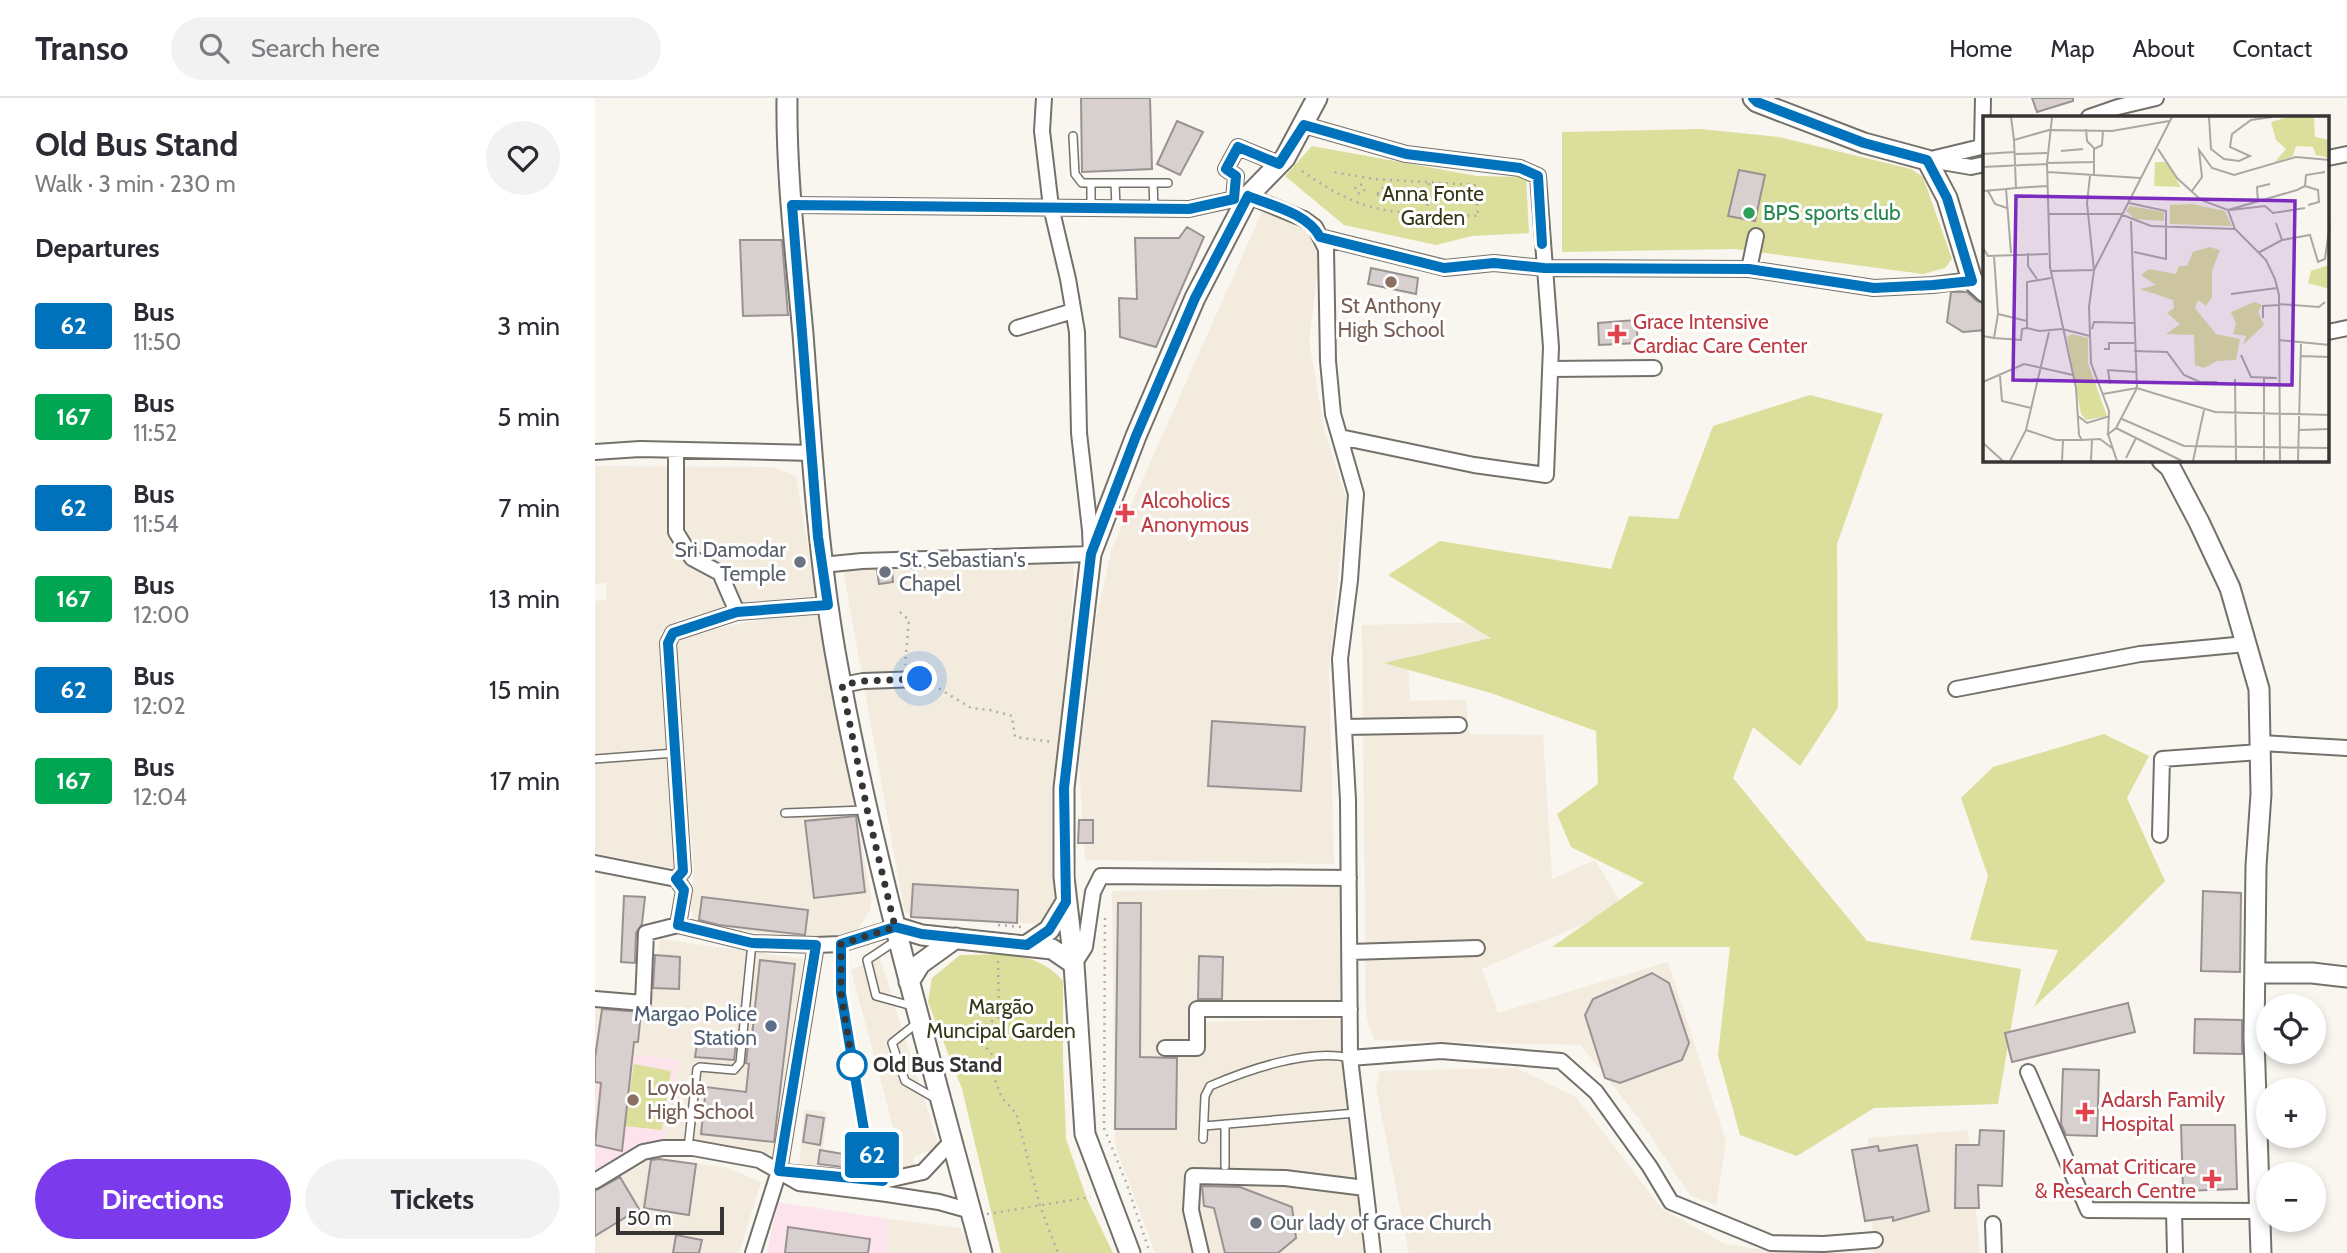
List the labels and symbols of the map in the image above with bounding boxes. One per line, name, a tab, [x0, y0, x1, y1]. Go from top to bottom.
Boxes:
inset map	[1983, 116, 2329, 462]
park label: Anna Fonte Garden	[1382, 181, 1484, 230]
place label: BPS sports club	[1763, 200, 1901, 225]
marker: BPS sports club	[1741, 205, 1757, 221]
marker: St Anthony High School	[1383, 274, 1399, 290]
place label: St Anthony High School	[1338, 293, 1444, 342]
place label: Grace Intensive Cardiac Care Center	[1633, 309, 1807, 358]
marker: Grace Intensive Cardiac Care Center	[1607, 324, 1627, 344]
place label: Alcoholics Anonymous	[1141, 488, 1249, 537]
marker: Alcoholics Anonymous	[1115, 503, 1135, 523]
place label: Sri Damodar Temple	[675, 537, 786, 586]
place label: St. Sebastian's Chapel	[899, 547, 1026, 596]
marker: Sri Damodar Temple	[792, 554, 808, 570]
marker: St. Sebastian's Chapel	[877, 564, 893, 580]
your location	[902, 661, 937, 696]
park label: Margão Muncipal Garden	[926, 994, 1076, 1043]
place label: Margao Police Station	[634, 1001, 757, 1050]
marker: Margao Police Station	[763, 1018, 779, 1034]
marker: Old Bus Stand	[837, 1050, 867, 1080]
place label: Old Bus Stand	[873, 1052, 1002, 1077]
place label: Loyola High School	[647, 1075, 754, 1124]
place label: Adarsh Family Hospital	[2101, 1087, 2225, 1136]
marker: Loyola High School	[625, 1092, 641, 1108]
marker: Adarsh Family Hospital	[2075, 1102, 2095, 1122]
line badge: 62	[841, 1132, 903, 1178]
place label: Kamat Criticare & Research Centre	[2035, 1154, 2196, 1203]
marker: Kamat Criticare & Research Centre	[2202, 1169, 2222, 1189]
scale bar	[616, 1204, 725, 1236]
place label: Our lady of Grace Church	[1270, 1210, 1492, 1235]
marker: Our lady of Grace Church	[1248, 1215, 1264, 1231]

